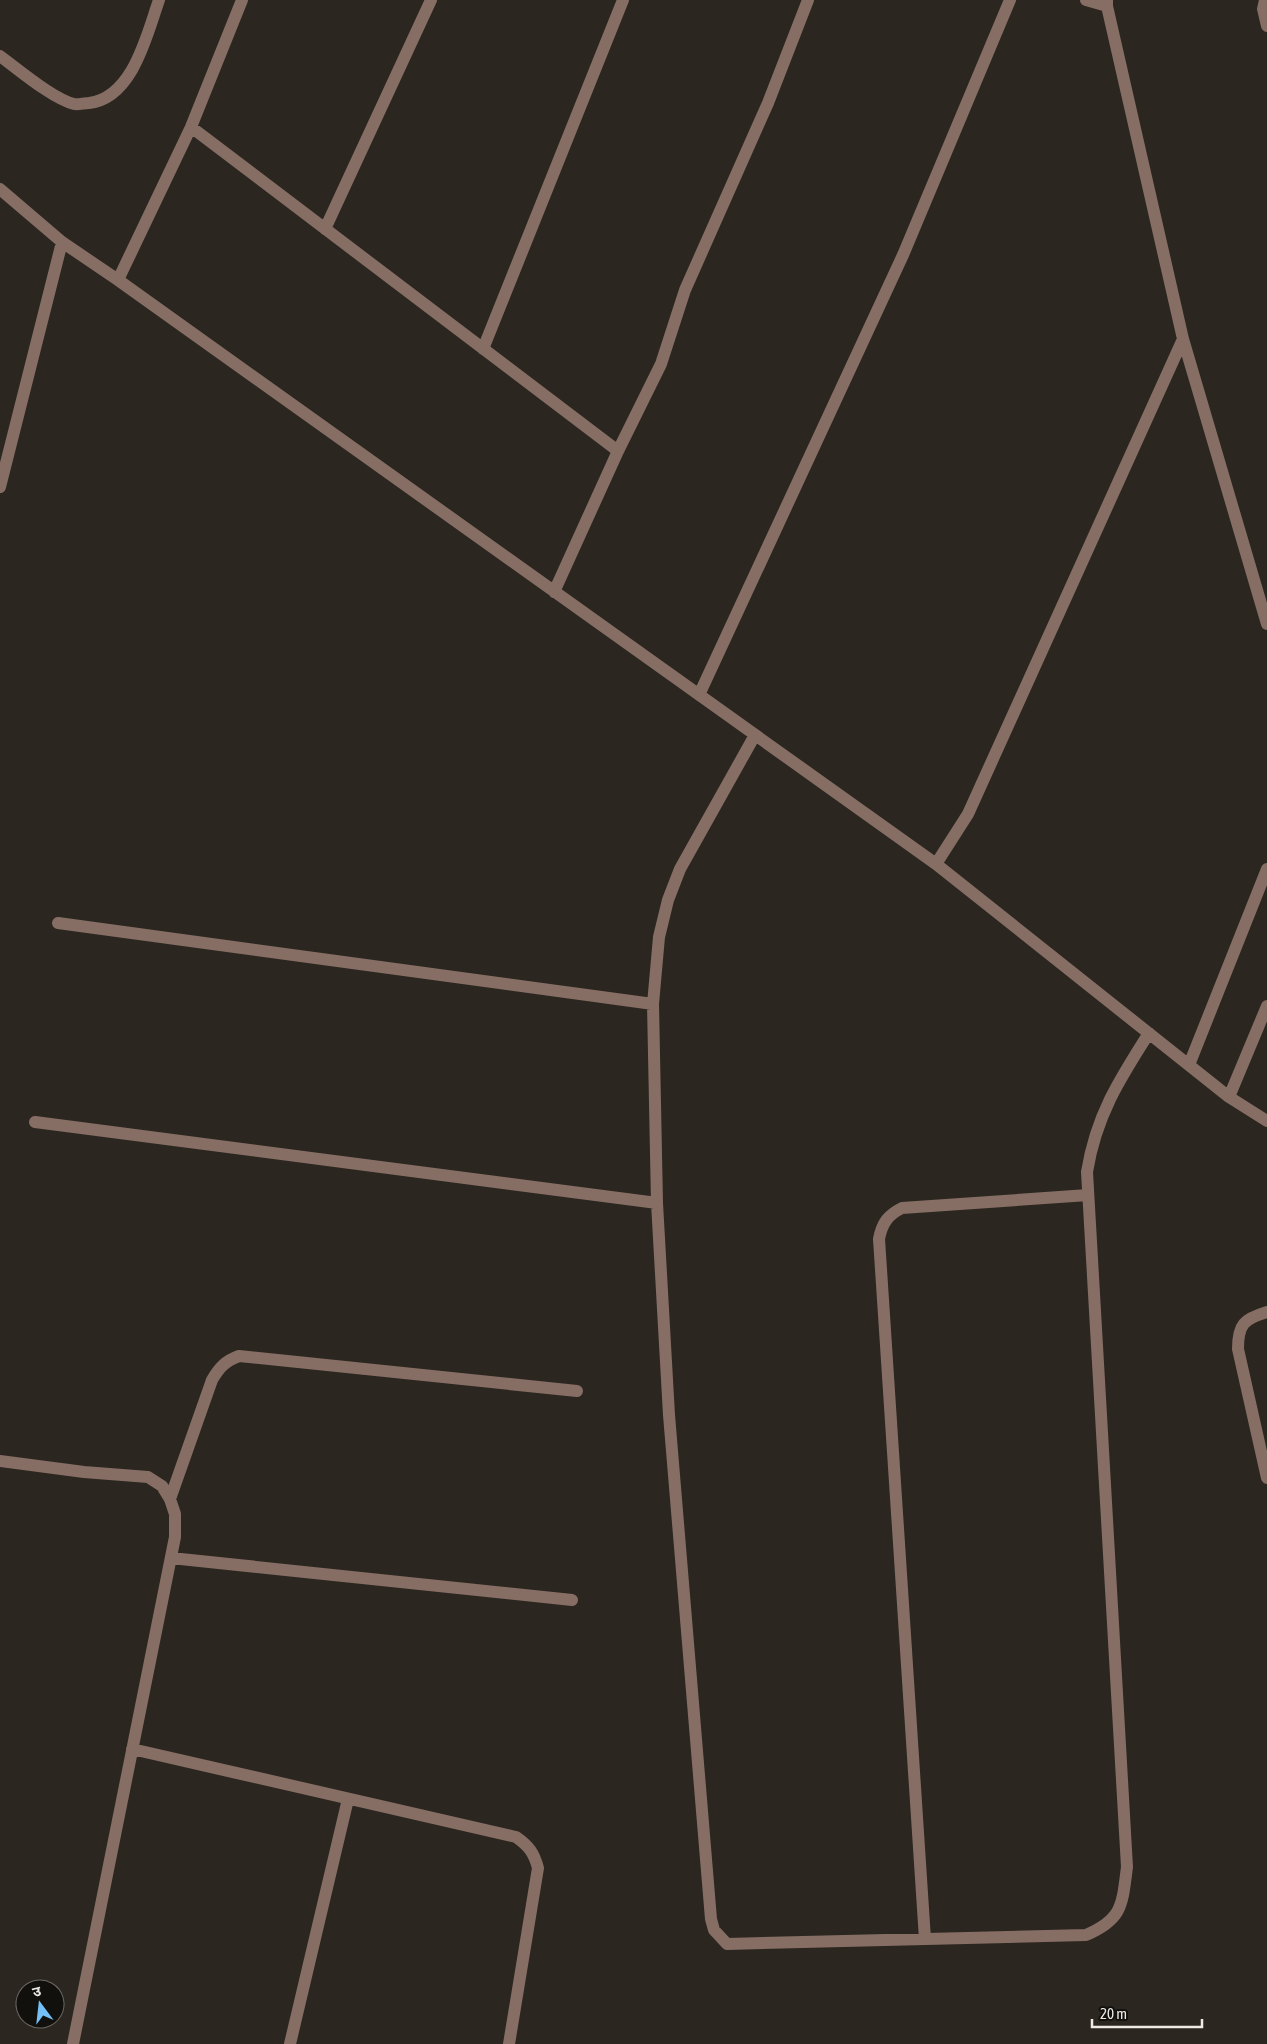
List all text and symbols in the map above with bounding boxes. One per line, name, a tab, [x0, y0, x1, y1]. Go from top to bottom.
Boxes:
north arrow	[15, 1979, 65, 2029]
text: उ	[31, 1982, 43, 2000]
scale bar	[1092, 1996, 1202, 2028]
text: 20 m	[1100, 2005, 1127, 2022]

